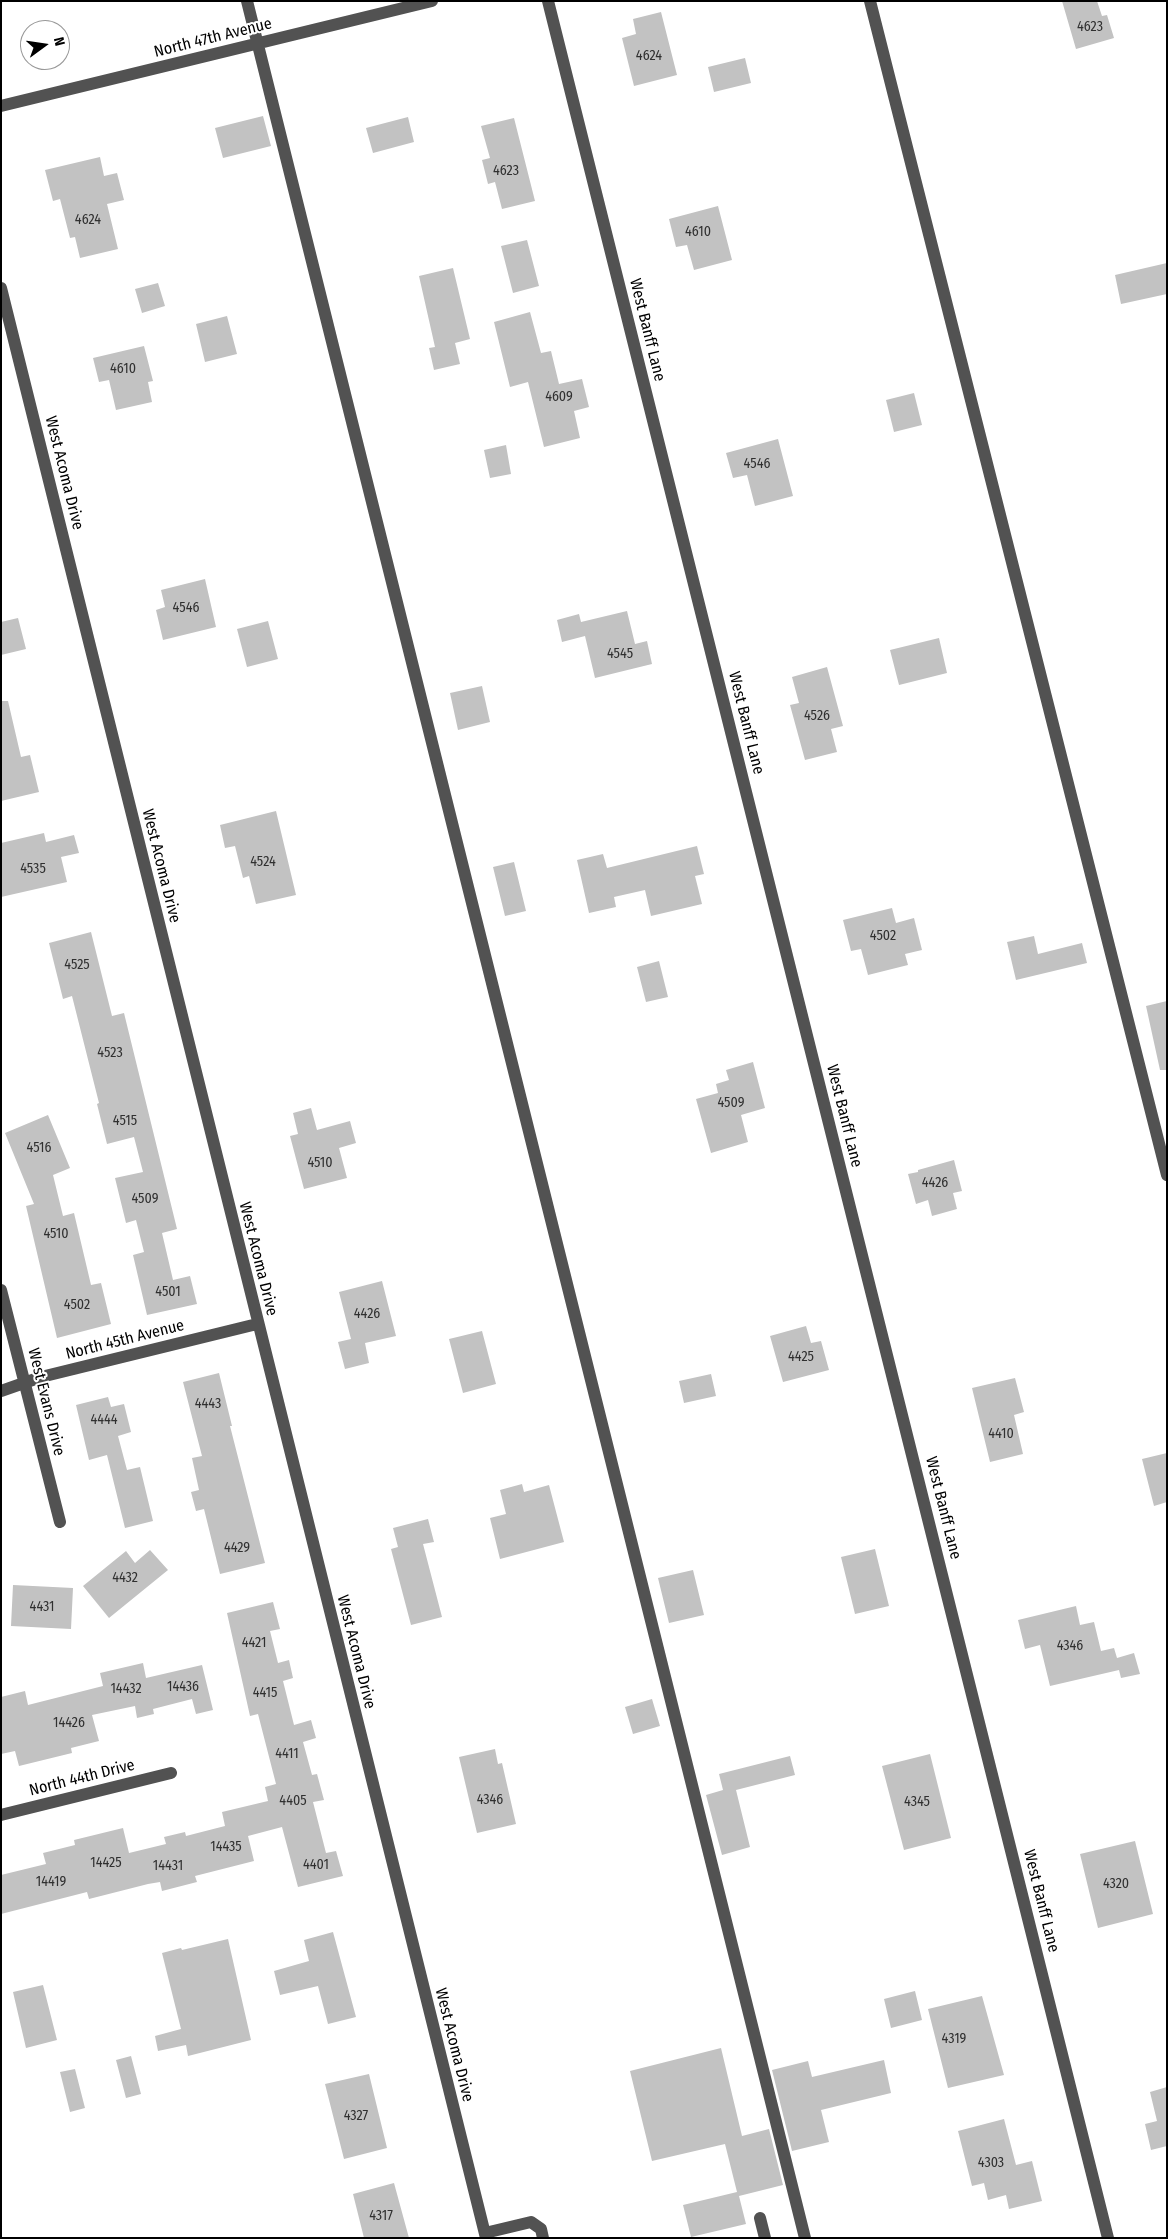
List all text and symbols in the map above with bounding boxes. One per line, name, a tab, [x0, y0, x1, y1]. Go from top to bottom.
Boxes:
street label: North 47th Avenue	[152, 14, 274, 62]
house number: 4623	[1077, 19, 1103, 35]
north arrow	[20, 20, 70, 70]
text: N	[50, 35, 68, 48]
house number: 4624	[636, 48, 662, 64]
house number: 4623	[493, 163, 519, 179]
house number: 4624	[75, 212, 101, 228]
house number: 4610	[685, 224, 711, 240]
street label: West Banff Lane	[625, 277, 669, 383]
house number: 4610	[110, 361, 136, 377]
house number: 4609	[545, 389, 573, 405]
street label: West Acoma Drive	[41, 414, 87, 532]
house number: 4546	[744, 456, 770, 472]
house number: 4546	[173, 600, 199, 616]
house number: 4545	[607, 646, 633, 662]
street label: West Banff Lane	[724, 670, 768, 776]
house number: 4526	[804, 708, 830, 724]
street label: West Acoma Drive	[138, 807, 184, 925]
house number: 4524	[250, 854, 276, 870]
house number: 4535	[20, 861, 46, 877]
house number: 4502	[870, 928, 896, 944]
house number: 4525	[64, 957, 90, 973]
house number: 4523	[97, 1045, 123, 1061]
street label: West Banff Lane	[822, 1063, 866, 1169]
house number: 4509	[717, 1095, 745, 1111]
house number: 4515	[113, 1113, 137, 1129]
house number: 4516	[27, 1140, 51, 1156]
house number: 4510	[307, 1155, 333, 1171]
house number: 4426	[922, 1175, 948, 1191]
house number: 4509	[131, 1191, 159, 1207]
street label: West Acoma Drive	[235, 1200, 281, 1318]
house number: 4510	[43, 1226, 69, 1242]
house number: 4501	[155, 1284, 181, 1300]
house number: 4502	[64, 1297, 90, 1313]
house number: 4426	[354, 1306, 380, 1322]
street label: North 45th Avenue	[64, 1316, 186, 1364]
street label: West Evans Drive	[23, 1346, 69, 1458]
house number: 4425	[788, 1349, 814, 1365]
house number: 4443	[195, 1396, 221, 1412]
house number: 4444	[90, 1412, 118, 1428]
house number: 4410	[988, 1426, 1014, 1442]
street label: West Banff Lane	[921, 1455, 965, 1561]
house number: 4429	[224, 1540, 250, 1556]
house number: 4432	[112, 1570, 138, 1586]
street label: West Acoma Drive	[333, 1593, 379, 1711]
house number: 4431	[30, 1599, 54, 1615]
house number: 4421	[242, 1635, 266, 1651]
house number: 4346	[1057, 1638, 1083, 1654]
house number: 14436	[167, 1679, 199, 1695]
house number: 14432	[110, 1681, 142, 1697]
house number: 4415	[253, 1685, 277, 1701]
house number: 14426	[53, 1715, 85, 1731]
house number: 4411	[275, 1746, 299, 1762]
street label: North 44th Drive	[27, 1756, 137, 1800]
house number: 4346	[477, 1792, 503, 1808]
house number: 4405	[279, 1793, 307, 1809]
house number: 4345	[904, 1794, 930, 1810]
house number: 14435	[210, 1839, 242, 1855]
street label: West Banff Lane	[1019, 1848, 1063, 1954]
house number: 14425	[90, 1855, 122, 1871]
house number: 4401	[303, 1857, 329, 1873]
house number: 14431	[153, 1858, 183, 1874]
house number: 14419	[36, 1874, 66, 1890]
house number: 4320	[1103, 1876, 1129, 1892]
street label: West Acoma Drive	[431, 1986, 477, 2104]
house number: 4319	[942, 2031, 966, 2047]
house number: 4327	[344, 2108, 368, 2124]
house number: 4303	[978, 2155, 1004, 2171]
house number: 4317	[369, 2208, 393, 2224]

